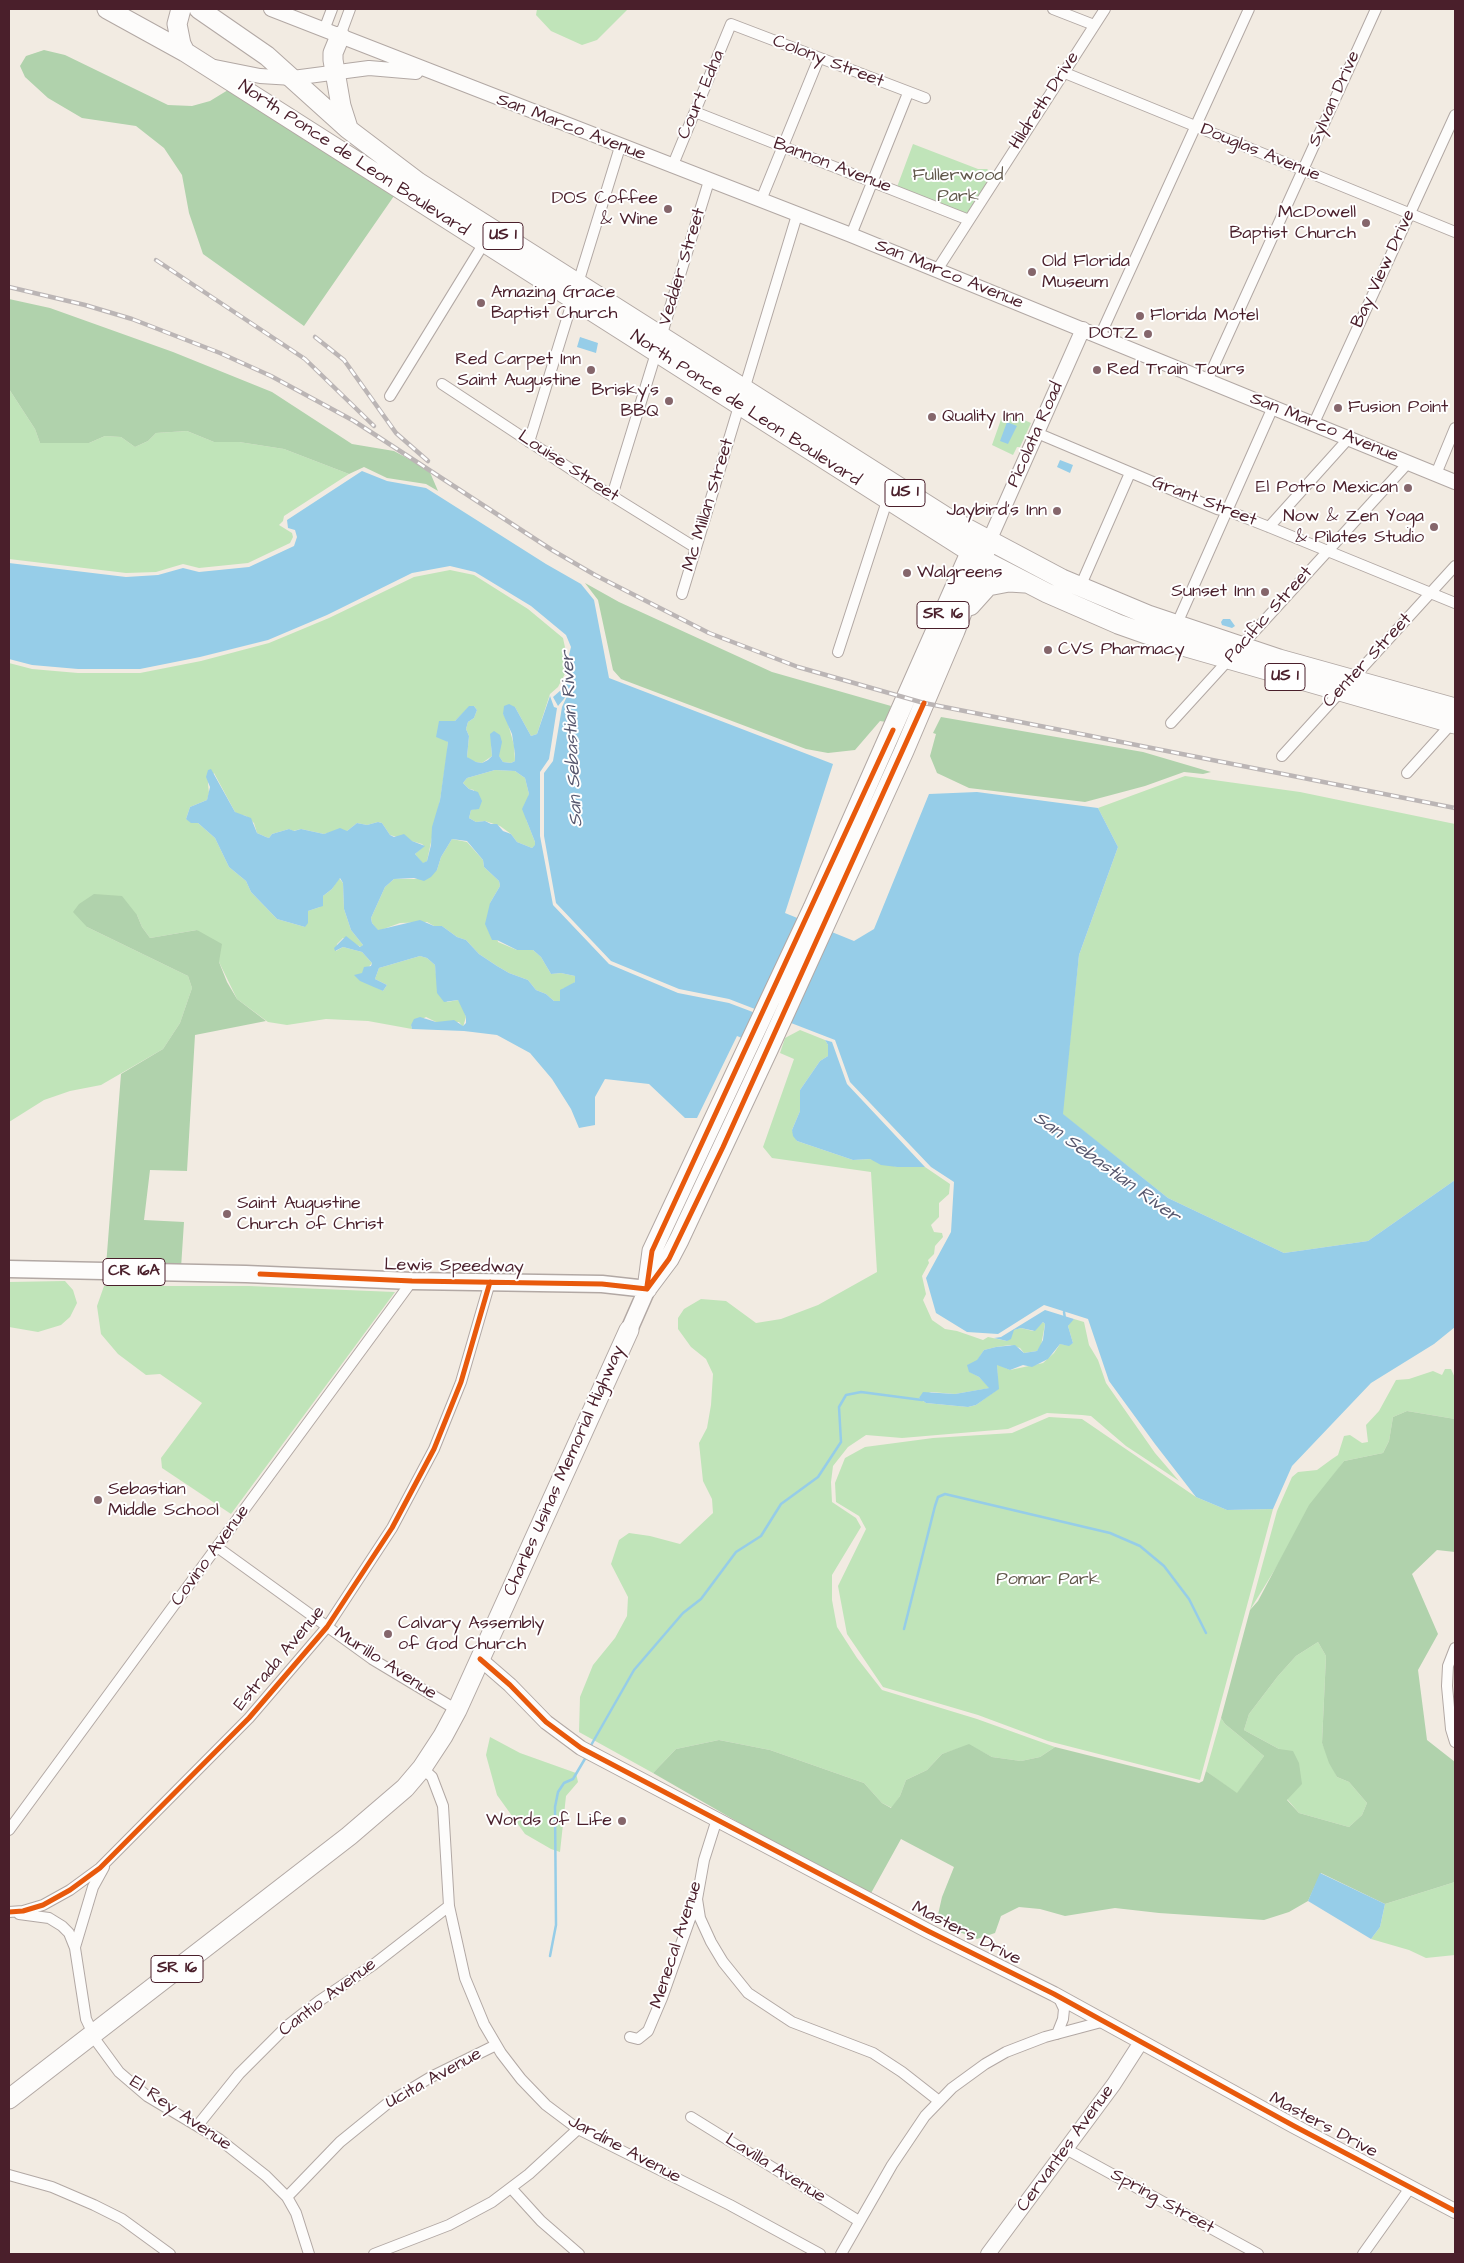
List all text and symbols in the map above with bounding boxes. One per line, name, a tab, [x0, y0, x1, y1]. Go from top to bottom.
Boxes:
street label: Colony Street	[769, 31, 887, 93]
street label: Court Edna	[674, 47, 730, 143]
street label: Hildreth Drive	[1005, 48, 1085, 154]
street label: Sylvan Drive	[1304, 48, 1366, 150]
street label: North Ponce de Leon Boulevard	[234, 76, 472, 242]
street label: San Marco Avenue	[493, 90, 649, 166]
street label: Douglas Avenue	[1197, 119, 1323, 187]
street label: Bannon Avenue	[770, 134, 894, 198]
park label: Fullerwood Park	[913, 165, 1003, 208]
place label: DOS Coffee & Wine	[552, 188, 658, 230]
place label: McDowell Baptist Church	[1229, 202, 1356, 244]
marker: DOS Coffee & Wine	[662, 203, 674, 215]
street label: Vedder Street	[655, 206, 711, 328]
street label: Bay View Drive	[1347, 206, 1421, 332]
marker: McDowell Baptist Church	[1360, 217, 1372, 229]
road number: US 1	[483, 222, 523, 250]
street label: San Marco Avenue	[872, 235, 1026, 315]
place label: Old Florida Museum	[1042, 251, 1130, 294]
marker: Old Florida Museum	[1026, 266, 1038, 278]
place label: Amazing Grace Baptist Church	[491, 282, 618, 324]
marker: Amazing Grace Baptist Church	[475, 297, 487, 309]
place label: Florida Motel	[1150, 305, 1259, 327]
marker: Florida Motel	[1134, 310, 1146, 322]
place label: DOTZ	[1089, 323, 1138, 345]
street label: North Ponce de Leon Boulevard	[626, 326, 864, 492]
marker: DOTZ	[1142, 328, 1154, 340]
place label: Red Carpet Inn Saint Augustine	[455, 349, 581, 392]
place label: Red Train Tours	[1107, 359, 1245, 381]
marker: Red Carpet Inn Saint Augustine	[585, 364, 597, 376]
marker: Red Train Tours	[1091, 364, 1103, 376]
street label: Picolata Road	[1003, 379, 1069, 491]
place label: Brisky's BBQ	[592, 380, 659, 422]
street label: San Marco Avenue	[1247, 388, 1401, 468]
marker: Brisky's BBQ	[663, 395, 675, 407]
place label: Fusion Point	[1348, 397, 1448, 419]
marker: Fusion Point	[1332, 402, 1344, 414]
place label: Quality Inn	[942, 406, 1024, 428]
marker: Quality Inn	[926, 411, 938, 423]
street label: Louise Street	[513, 426, 623, 508]
street label: Mc Millan Street	[679, 436, 739, 574]
street label: Grant Street	[1149, 472, 1259, 532]
place label: El Potro Mexican	[1256, 477, 1398, 499]
road number: US 1	[885, 479, 925, 506]
marker: El Potro Mexican	[1402, 482, 1414, 494]
place label: Jaybird's Inn	[947, 500, 1047, 522]
marker: Jaybird's Inn	[1051, 505, 1063, 517]
place label: Now & Zen Yoga & Pilates Studio	[1283, 506, 1424, 548]
marker: Now & Zen Yoga & Pilates Studio	[1428, 521, 1440, 533]
place label: Walgreens	[917, 562, 1003, 584]
street label: Pacific Street	[1220, 562, 1318, 668]
marker: Walgreens	[901, 567, 913, 579]
place label: Sunset Inn	[1171, 581, 1255, 603]
marker: Sunset Inn	[1259, 586, 1271, 598]
road number: SR 16	[917, 602, 969, 628]
street label: Center Street	[1319, 609, 1417, 713]
place label: CVS Pharmacy	[1058, 639, 1185, 661]
marker: CVS Pharmacy	[1042, 644, 1054, 656]
water label: San Sebastian River	[557, 651, 589, 827]
road number: US 1	[1265, 664, 1305, 690]
water label: San Sebastian River	[1028, 1107, 1184, 1229]
place label: Saint Augustine Church of Christ	[237, 1193, 384, 1236]
marker: Saint Augustine Church of Christ	[221, 1208, 233, 1220]
street label: Lewis Speedway	[384, 1255, 524, 1279]
road number: CR 16A	[103, 1258, 165, 1286]
street label: Charles Usinas Memorial Highway	[500, 1342, 630, 1600]
place label: Sebastian Middle School	[108, 1479, 219, 1522]
marker: Sebastian Middle School	[92, 1494, 104, 1506]
street label: Covino Avenue	[167, 1501, 255, 1611]
park label: Pomar Park	[996, 1569, 1100, 1591]
street label: Estrada Avenue	[230, 1602, 330, 1716]
place label: Calvary Assembly of God Church	[398, 1613, 544, 1656]
street label: Murillo Avenue	[330, 1623, 440, 1705]
marker: Calvary Assembly of God Church	[382, 1628, 394, 1640]
place label: Words of Life	[486, 1810, 612, 1832]
marker: Words of Life	[616, 1815, 628, 1827]
street label: Menecal Avenue	[646, 1879, 708, 2011]
street label: Masters Drive	[908, 1897, 1024, 1971]
street label: Cantio Avenue	[275, 1954, 381, 2042]
road number: SR 16	[151, 1956, 203, 1982]
street label: Ucita Avenue	[382, 2044, 486, 2114]
street label: El Rey Avenue	[125, 2072, 235, 2156]
street label: Cervantes Avenue	[1013, 2081, 1119, 2217]
street label: Masters Drive	[1265, 2088, 1381, 2164]
street label: Jardine Avenue	[564, 2111, 684, 2189]
street label: Lavilla Avenue	[721, 2130, 829, 2208]
street label: Spring Street	[1106, 2165, 1218, 2239]

